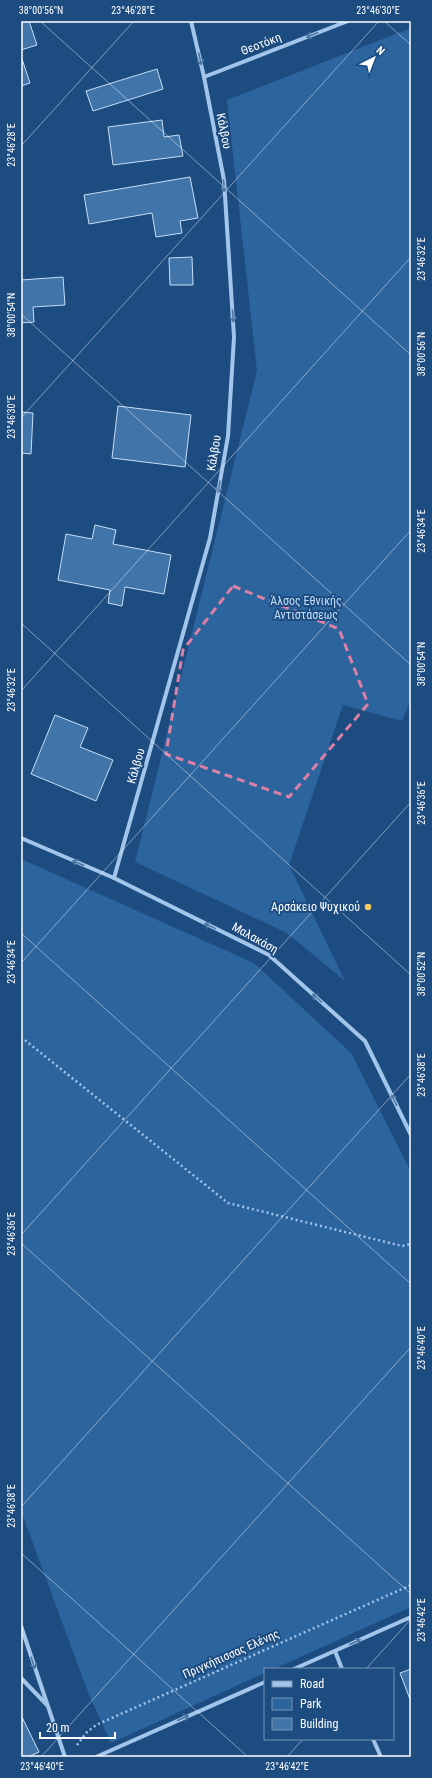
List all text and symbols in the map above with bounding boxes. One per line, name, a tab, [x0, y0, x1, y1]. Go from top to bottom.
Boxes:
text: 38°00'56"N	[19, 5, 63, 16]
text: 23°46'28"E	[111, 5, 155, 16]
text: 23°46'30"E	[356, 5, 400, 16]
street label: Θεοτόκη	[239, 30, 283, 58]
one-way arrow	[306, 32, 318, 40]
north arrow	[354, 38, 394, 78]
text: N	[373, 44, 387, 58]
one-way arrow	[196, 52, 204, 65]
street label: Κάλβου	[214, 112, 234, 150]
text: 23°46'28"E	[6, 123, 17, 167]
one-way arrow	[221, 180, 228, 193]
text: 23°46'32"E	[416, 237, 427, 281]
text: 38°00'54"N	[6, 293, 17, 337]
one-way arrow	[229, 309, 237, 322]
text: 38°00'56"N	[416, 332, 427, 376]
text: 23°46'30"E	[6, 395, 17, 439]
street label: Κάλβου	[204, 434, 224, 472]
one-way arrow	[215, 480, 223, 493]
text: 23°46'34"E	[416, 509, 427, 553]
park label: Άλσος Εθνικής Αντιστάσεως	[270, 594, 342, 622]
text: 38°00'54"N	[416, 642, 427, 686]
text: 23°46'32"E	[6, 668, 17, 712]
street label: Κάλβου	[124, 746, 148, 785]
text: 23°46'36"E	[416, 781, 427, 825]
one-way arrow	[73, 859, 85, 866]
place label: Αρσάκειο Ψυχικού	[271, 900, 360, 914]
marker: Αρσάκειο Ψυχικού	[363, 902, 373, 912]
street label: Μαλακάση	[229, 920, 281, 956]
one-way arrow	[205, 922, 217, 929]
text: 23°46'34"E	[6, 940, 17, 984]
text: 38°00'52"N	[416, 952, 427, 996]
one-way arrow	[312, 993, 322, 1003]
text: 23°46'38"E	[416, 1053, 427, 1097]
one-way arrow	[390, 1094, 397, 1106]
text: 23°46'36"E	[6, 1212, 17, 1256]
text: 23°46'40"E	[416, 1326, 427, 1370]
text: 23°46'38"E	[6, 1484, 17, 1528]
text: 23°46'42"E	[416, 1598, 427, 1642]
street label: Πριγκήπισσας Ελένης	[180, 1626, 282, 1682]
one-way arrow	[349, 1638, 361, 1645]
one-way arrow	[30, 1656, 38, 1668]
legend	[264, 1668, 394, 1740]
text: Road	[300, 1677, 324, 1691]
text: Park	[300, 1697, 322, 1711]
scale bar	[40, 1714, 115, 1740]
one-way arrow	[176, 1714, 188, 1722]
text: Building	[300, 1717, 338, 1731]
text: 20 m	[46, 1721, 70, 1735]
text: 23°46'40"E	[20, 1761, 64, 1772]
text: 23°46'42"E	[265, 1761, 309, 1772]

